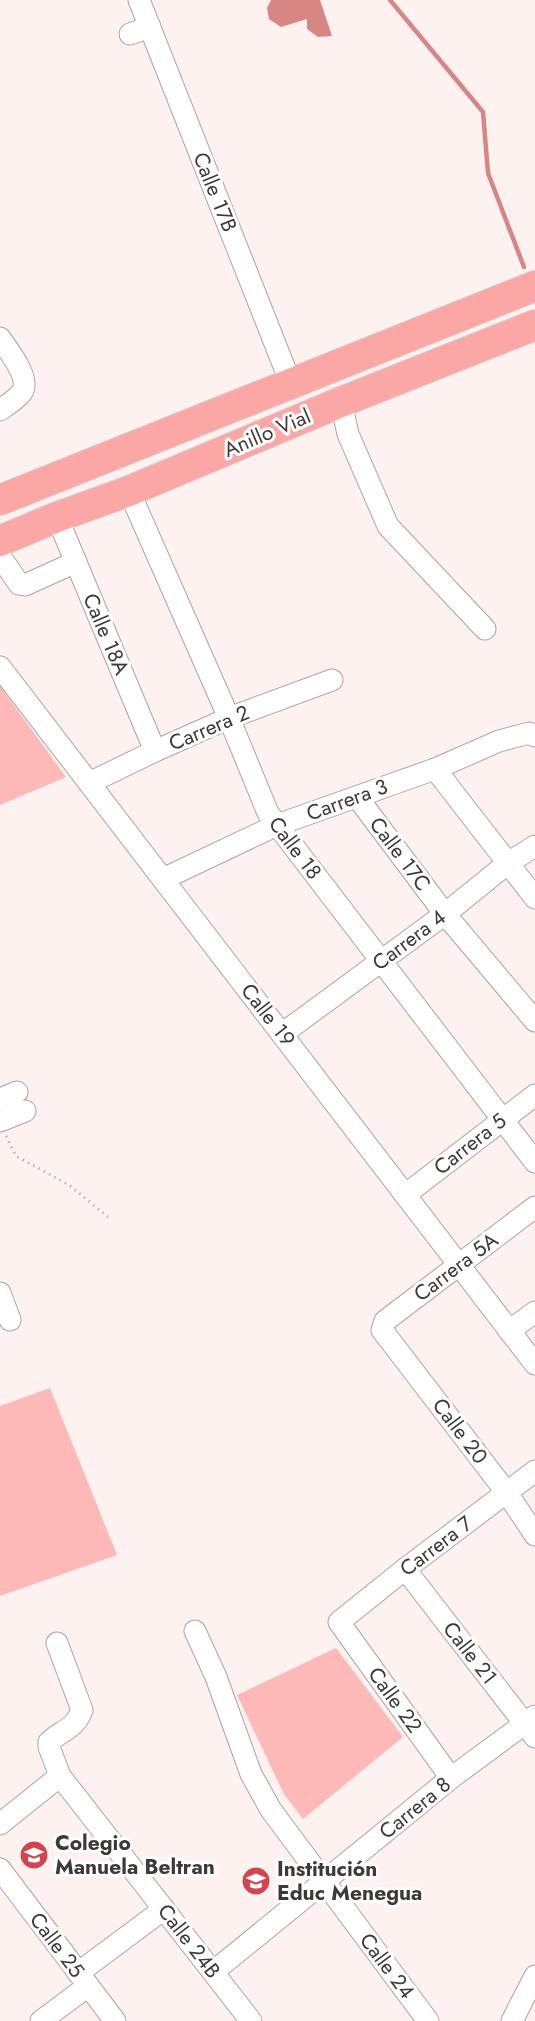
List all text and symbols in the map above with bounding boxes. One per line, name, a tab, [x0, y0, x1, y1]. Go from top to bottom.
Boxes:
street label: Calle 17B	[185, 148, 245, 236]
street label: Anillo Vial	[219, 401, 315, 465]
street label: Calle 18A	[75, 589, 137, 679]
street label: Carrera 2	[164, 698, 254, 758]
street label: Carrera 3	[302, 771, 392, 829]
street label: Calle 18	[261, 810, 329, 886]
street label: Calle 17C	[362, 811, 438, 897]
street label: Carrera 4	[366, 902, 452, 978]
street label: Calle 19	[234, 977, 302, 1053]
street label: Carrera 5	[427, 1106, 513, 1182]
street label: Carrera 5A	[408, 1225, 505, 1309]
street label: Calle 20	[425, 1392, 495, 1470]
street label: Carrera 7	[393, 1509, 479, 1583]
street label: Calle 21	[436, 1615, 504, 1691]
street label: Calle 22	[361, 1661, 429, 1739]
street label: Carrera 8	[373, 1770, 457, 1846]
place label: Colegio Manuela Beltran	[55, 1828, 215, 1882]
school or university icon: Colegio Manuela Beltran	[18, 1839, 50, 1871]
place label: Institución Educ Menegua	[277, 1854, 422, 1908]
school or university icon: Institución Educ Menegua	[240, 1865, 272, 1897]
street label: Calle 24B	[150, 1897, 228, 1985]
street label: Calle 25	[22, 1906, 92, 1984]
street label: Calle 24	[352, 1927, 422, 2005]

